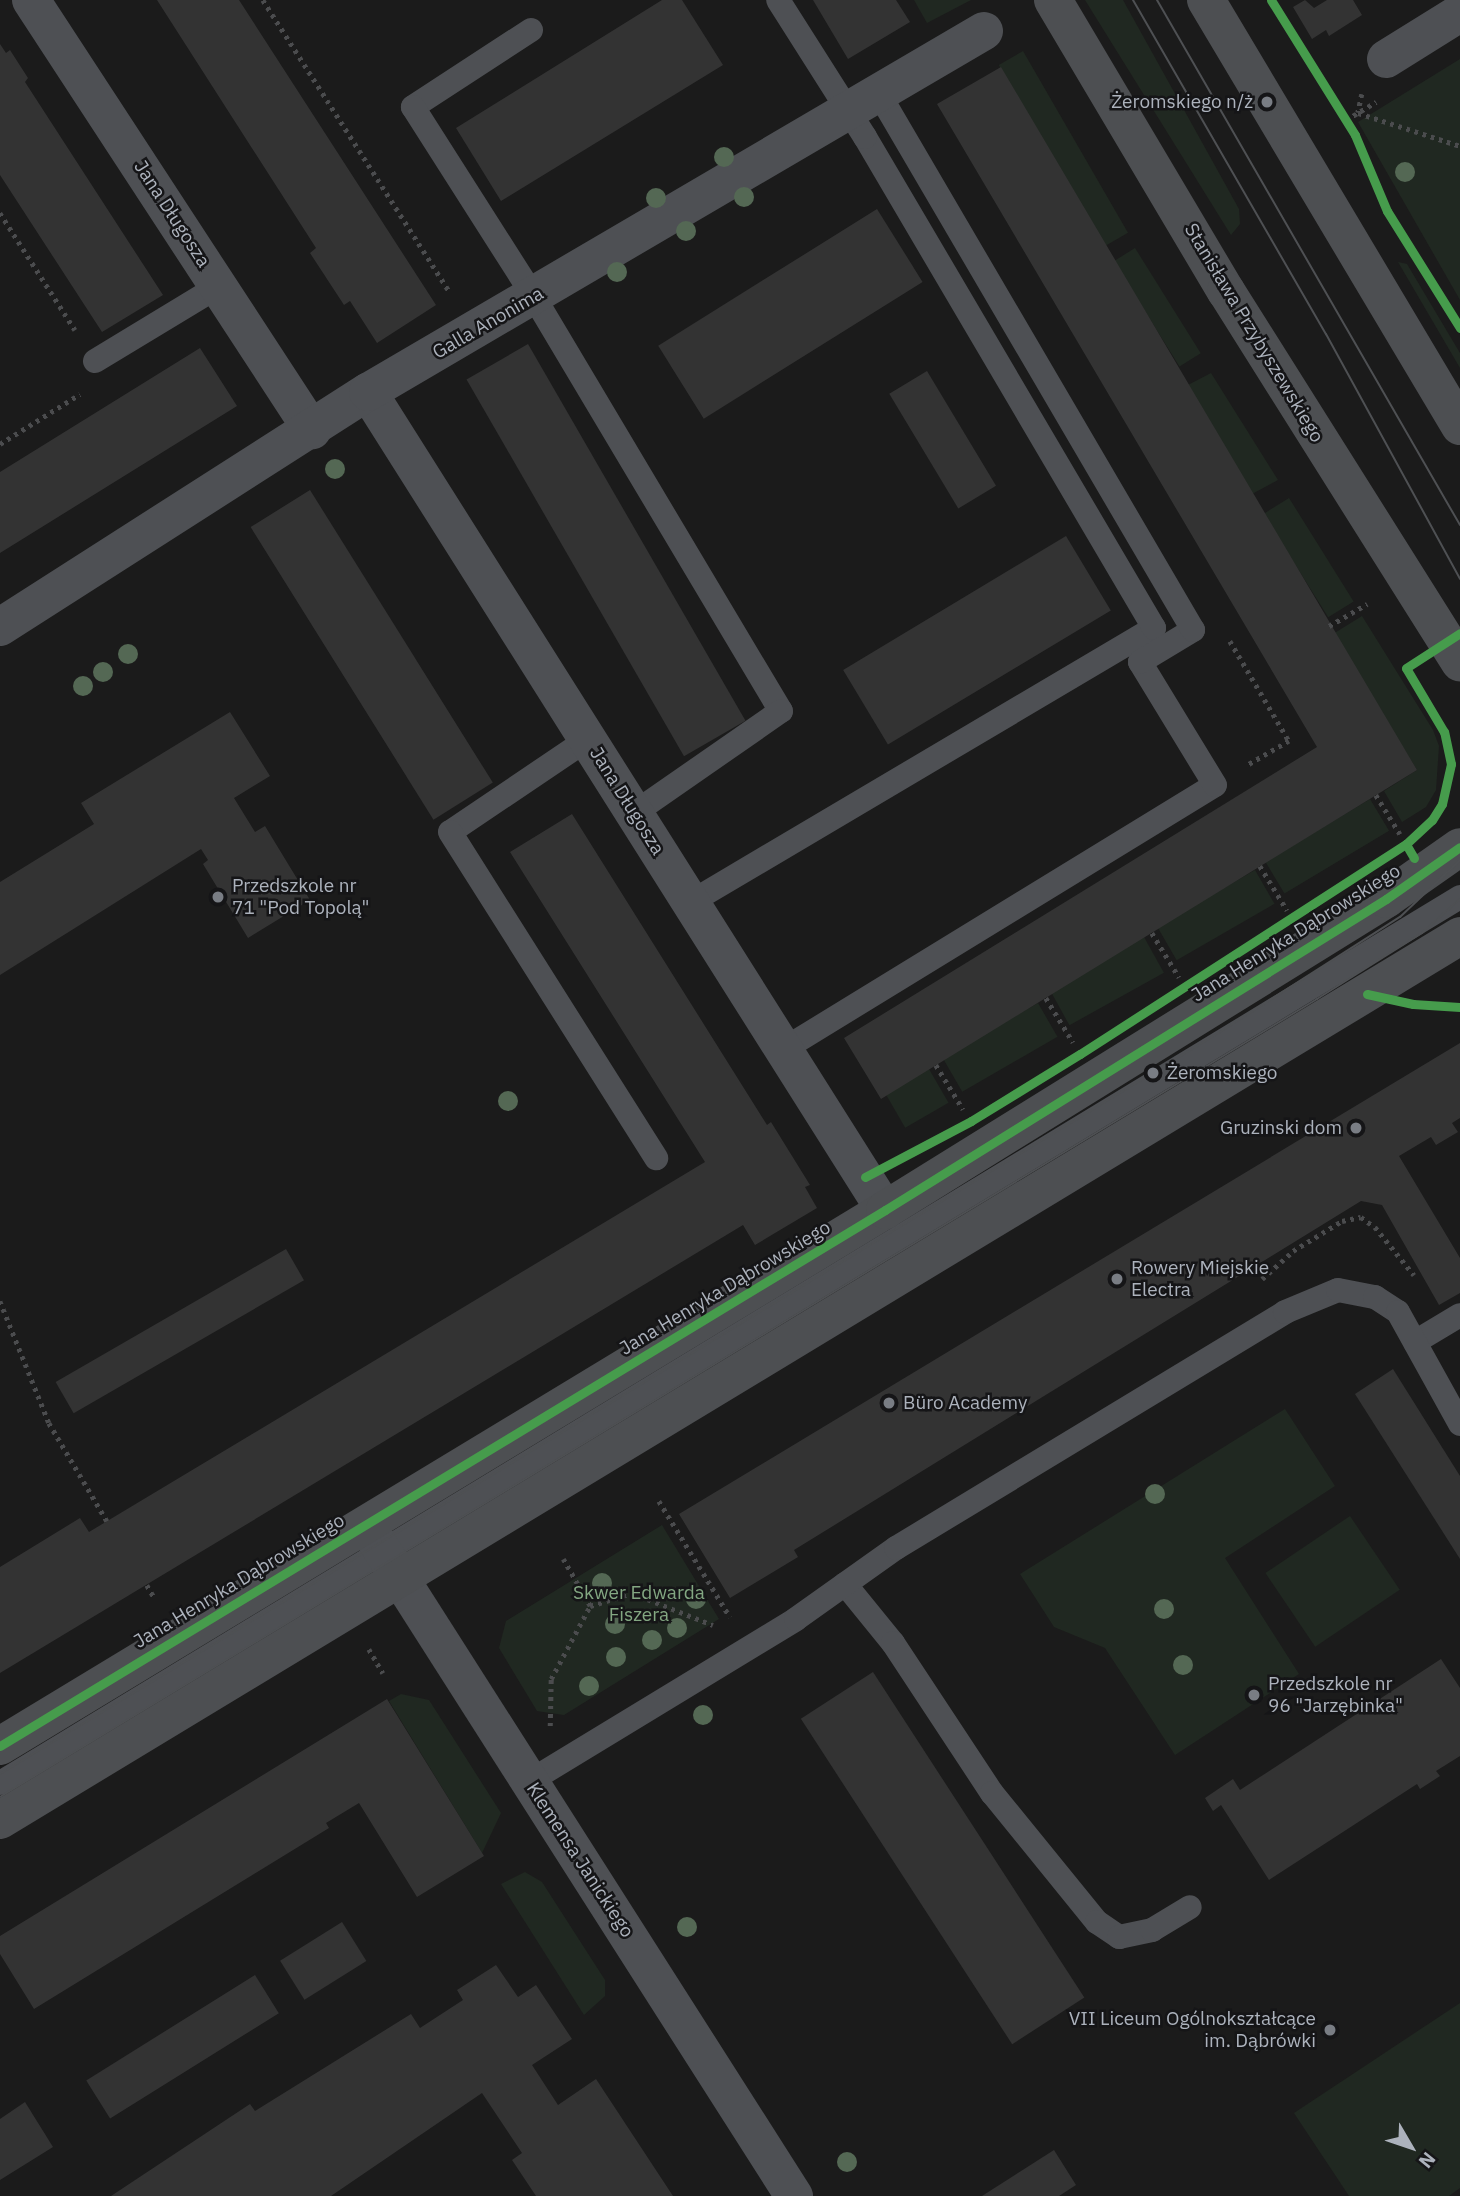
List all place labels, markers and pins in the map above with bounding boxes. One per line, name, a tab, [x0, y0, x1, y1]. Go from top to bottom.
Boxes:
place label: Żeromskiego n/ż	[1111, 91, 1253, 113]
marker: Żeromskiego n/ż	[1259, 94, 1275, 110]
place label: Przedszkole nr 71 "Pod Topolą"	[232, 875, 369, 919]
marker: Przedszkole nr 71 "Pod Topolą"	[210, 889, 226, 905]
place label: Żeromskiego	[1167, 1062, 1277, 1084]
marker: Żeromskiego	[1145, 1065, 1161, 1081]
place label: Gruzinski dom	[1220, 1117, 1342, 1139]
marker: Gruzinski dom	[1348, 1120, 1364, 1136]
place label: Rowery Miejskie Electra	[1131, 1257, 1269, 1301]
marker: Rowery Miejskie Electra	[1109, 1271, 1125, 1287]
place label: Büro Academy	[903, 1392, 1027, 1414]
marker: Büro Academy	[881, 1395, 897, 1411]
place label: Przedszkole nr 96 "Jarzębinka"	[1268, 1673, 1403, 1717]
marker: Przedszkole nr 96 "Jarzębinka"	[1246, 1687, 1262, 1703]
place label: VII Liceum Ogólnokształcące im. Dąbrówki	[1069, 2008, 1316, 2052]
marker: VII Liceum Ogólnokształcące im. Dąbrówki	[1322, 2022, 1338, 2038]

